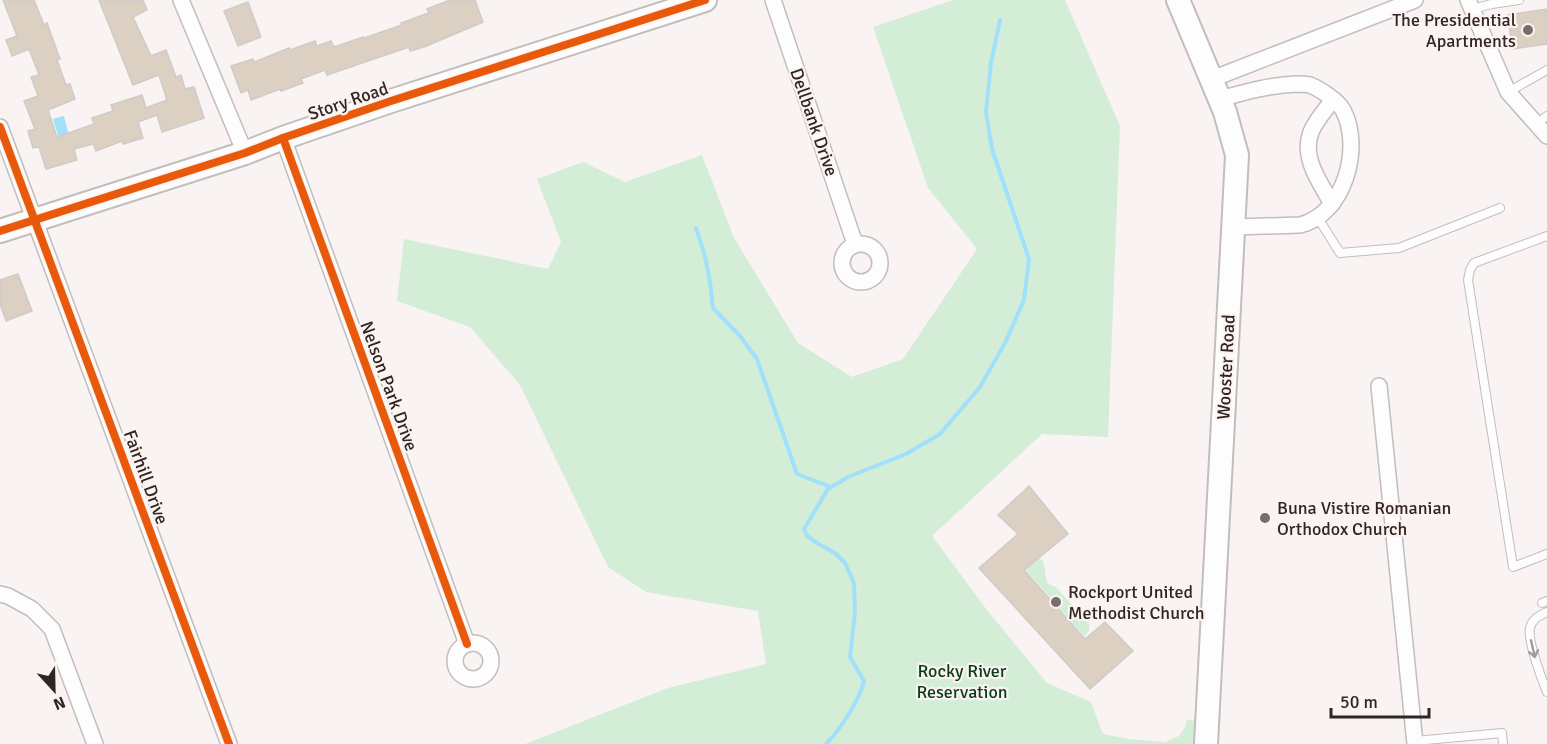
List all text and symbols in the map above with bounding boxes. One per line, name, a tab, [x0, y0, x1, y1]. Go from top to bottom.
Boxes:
place label: The Presidential Apartments	[1392, 9, 1516, 52]
marker: The Presidential Apartments	[1521, 23, 1535, 37]
street label: Dellbank Drive	[785, 65, 843, 179]
street label: Story Road	[305, 77, 391, 125]
street label: Wooster Road	[1212, 314, 1240, 420]
street label: Nelson Park Drive	[355, 318, 423, 454]
street label: Fairhill Drive	[119, 427, 173, 527]
place label: Buna Vistire Romanian Orthodox Church	[1277, 497, 1451, 540]
marker: Buna Vistire Romanian Orthodox Church	[1258, 511, 1272, 525]
place label: Rockport United Methodist Church	[1068, 581, 1205, 624]
marker: Rockport United Methodist Church	[1049, 595, 1063, 609]
one-way arrow	[1528, 639, 1540, 658]
north arrow	[24, 660, 84, 720]
park label: Rocky River Reservation	[916, 660, 1008, 703]
scale bar	[1331, 681, 1428, 719]
text: 50 m	[1340, 691, 1378, 713]
text: N	[50, 692, 68, 714]

